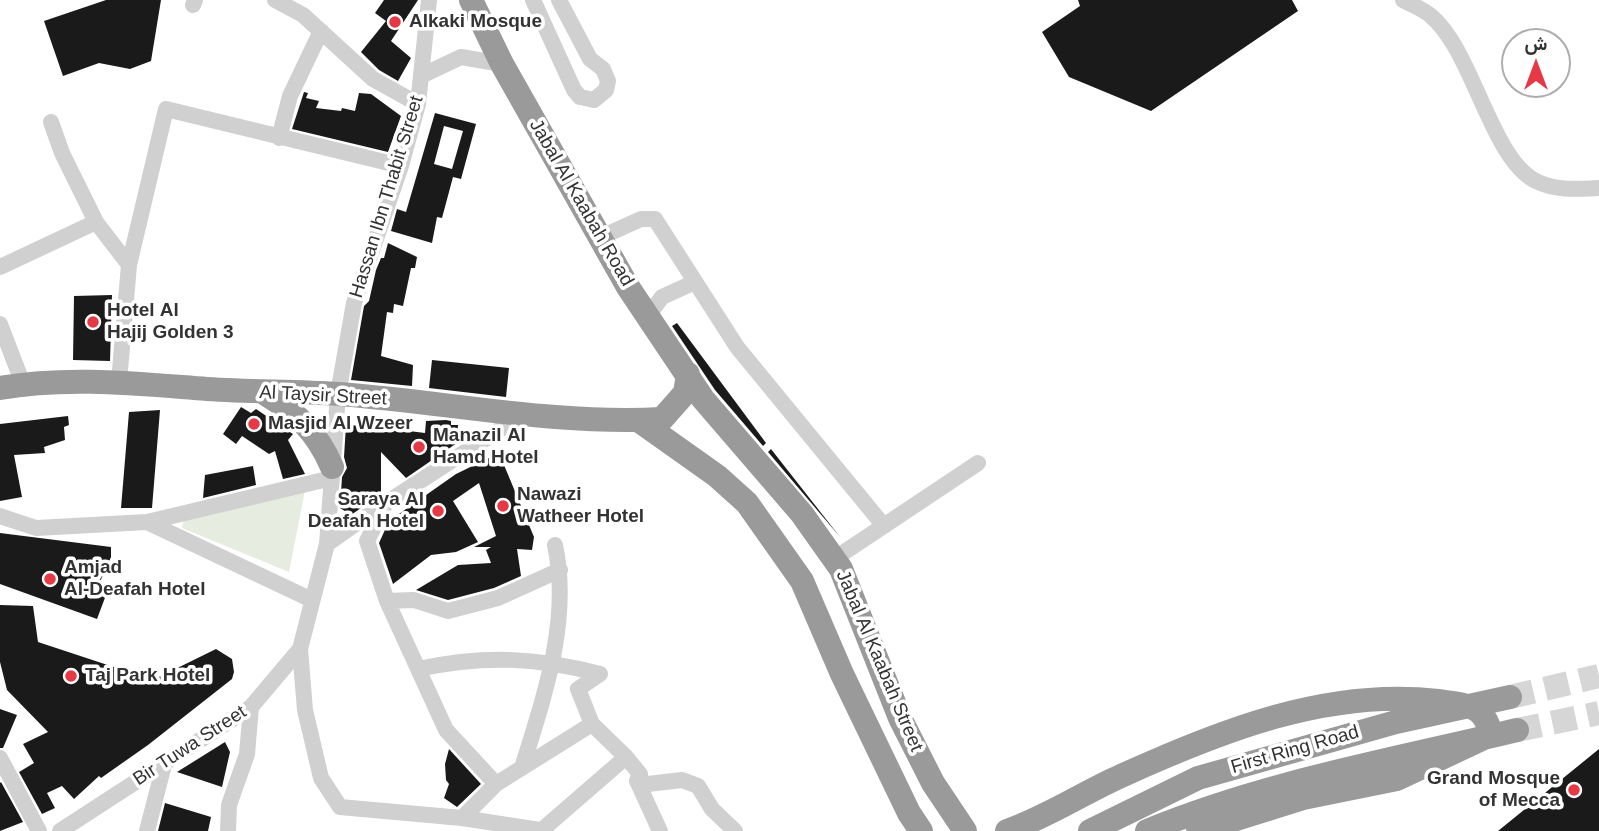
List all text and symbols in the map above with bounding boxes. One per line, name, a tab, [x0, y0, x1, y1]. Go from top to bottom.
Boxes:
place label: Alkaki Mosque	[409, 11, 542, 33]
marker: Alkaki Mosque	[387, 14, 403, 30]
north arrow	[1501, 28, 1571, 98]
text: ش	[1525, 33, 1547, 54]
street label: Hassan Ibn Thabit Street	[345, 93, 429, 301]
street label: Jabal Al Kaabah Road	[524, 115, 638, 291]
place label: Hotel Al Hajij Golden 3	[107, 300, 234, 344]
marker: Hotel Al Hajij Golden 3	[85, 314, 101, 330]
street label: Al Taysir Street	[259, 381, 387, 411]
place label: Masjid Al Wzeer	[268, 413, 413, 435]
marker: Masjid Al Wzeer	[246, 416, 262, 432]
place label: Manazil Al Hamd Hotel	[433, 425, 539, 469]
marker: Manazil Al Hamd Hotel	[411, 439, 427, 455]
place label: Nawazi Watheer Hotel	[517, 484, 644, 528]
place label: Saraya Al Deafah Hotel	[308, 489, 424, 533]
marker: Nawazi Watheer Hotel	[495, 498, 511, 514]
marker: Saraya Al Deafah Hotel	[430, 503, 446, 519]
place label: Amjad Al-Deafah Hotel	[64, 557, 205, 601]
street label: Jabal Al Kaabah Street	[831, 567, 927, 755]
marker: Amjad Al-Deafah Hotel	[42, 571, 58, 587]
place label: Taj Park Hotel	[85, 665, 210, 687]
marker: Taj Park Hotel	[63, 668, 79, 684]
street label: Bir Tuwa Street	[129, 701, 251, 791]
street label: First Ring Road	[1228, 721, 1362, 779]
place label: Grand Mosque of Mecca	[1427, 768, 1560, 812]
marker: Grand Mosque of Mecca	[1566, 782, 1582, 798]

